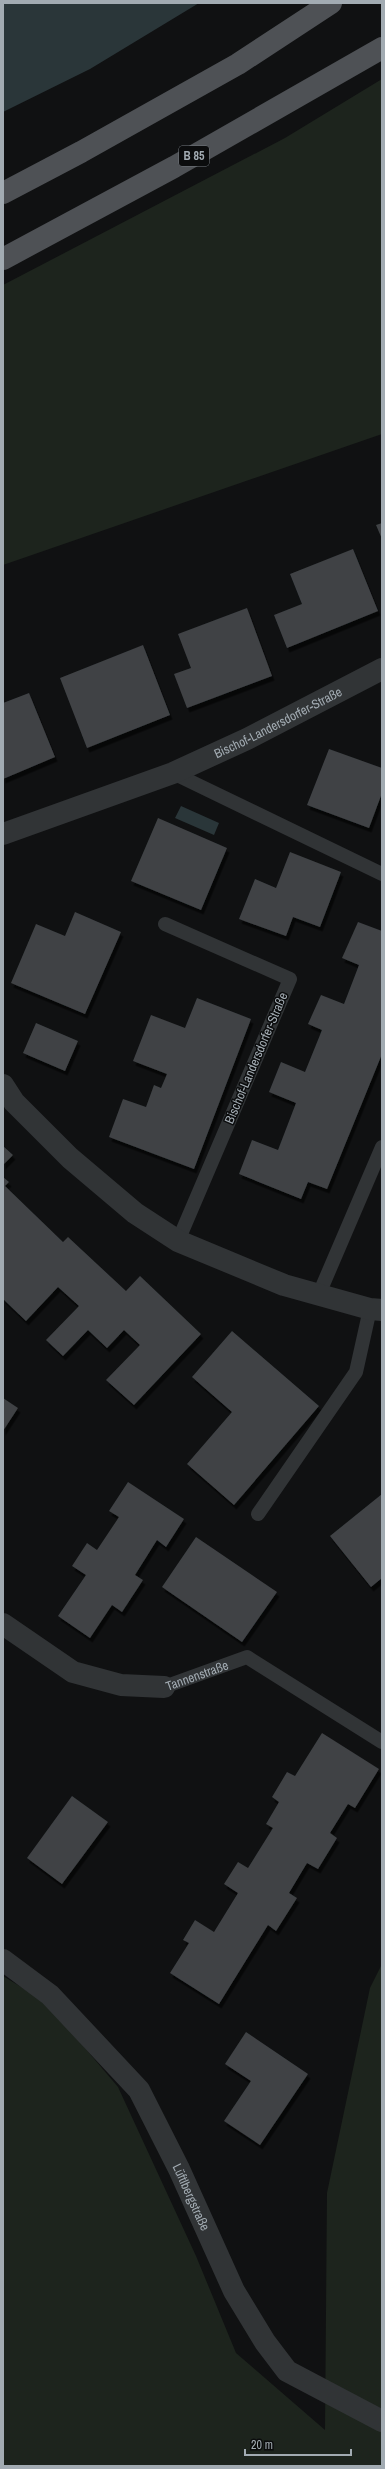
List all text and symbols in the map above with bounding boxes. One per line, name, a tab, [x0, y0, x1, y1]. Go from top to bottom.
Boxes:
road number: B 85	[179, 146, 209, 166]
street label: Bischof-Landersdorfer-Straße	[211, 683, 345, 762]
street label: Bischof-Landersdorfer-Straße	[221, 990, 291, 1126]
street label: Tannenstraße	[163, 1656, 231, 1694]
street label: Lüftlbergstraße	[169, 2160, 214, 2233]
scale bar	[245, 2431, 351, 2457]
text: 20 m	[251, 2437, 273, 2453]

